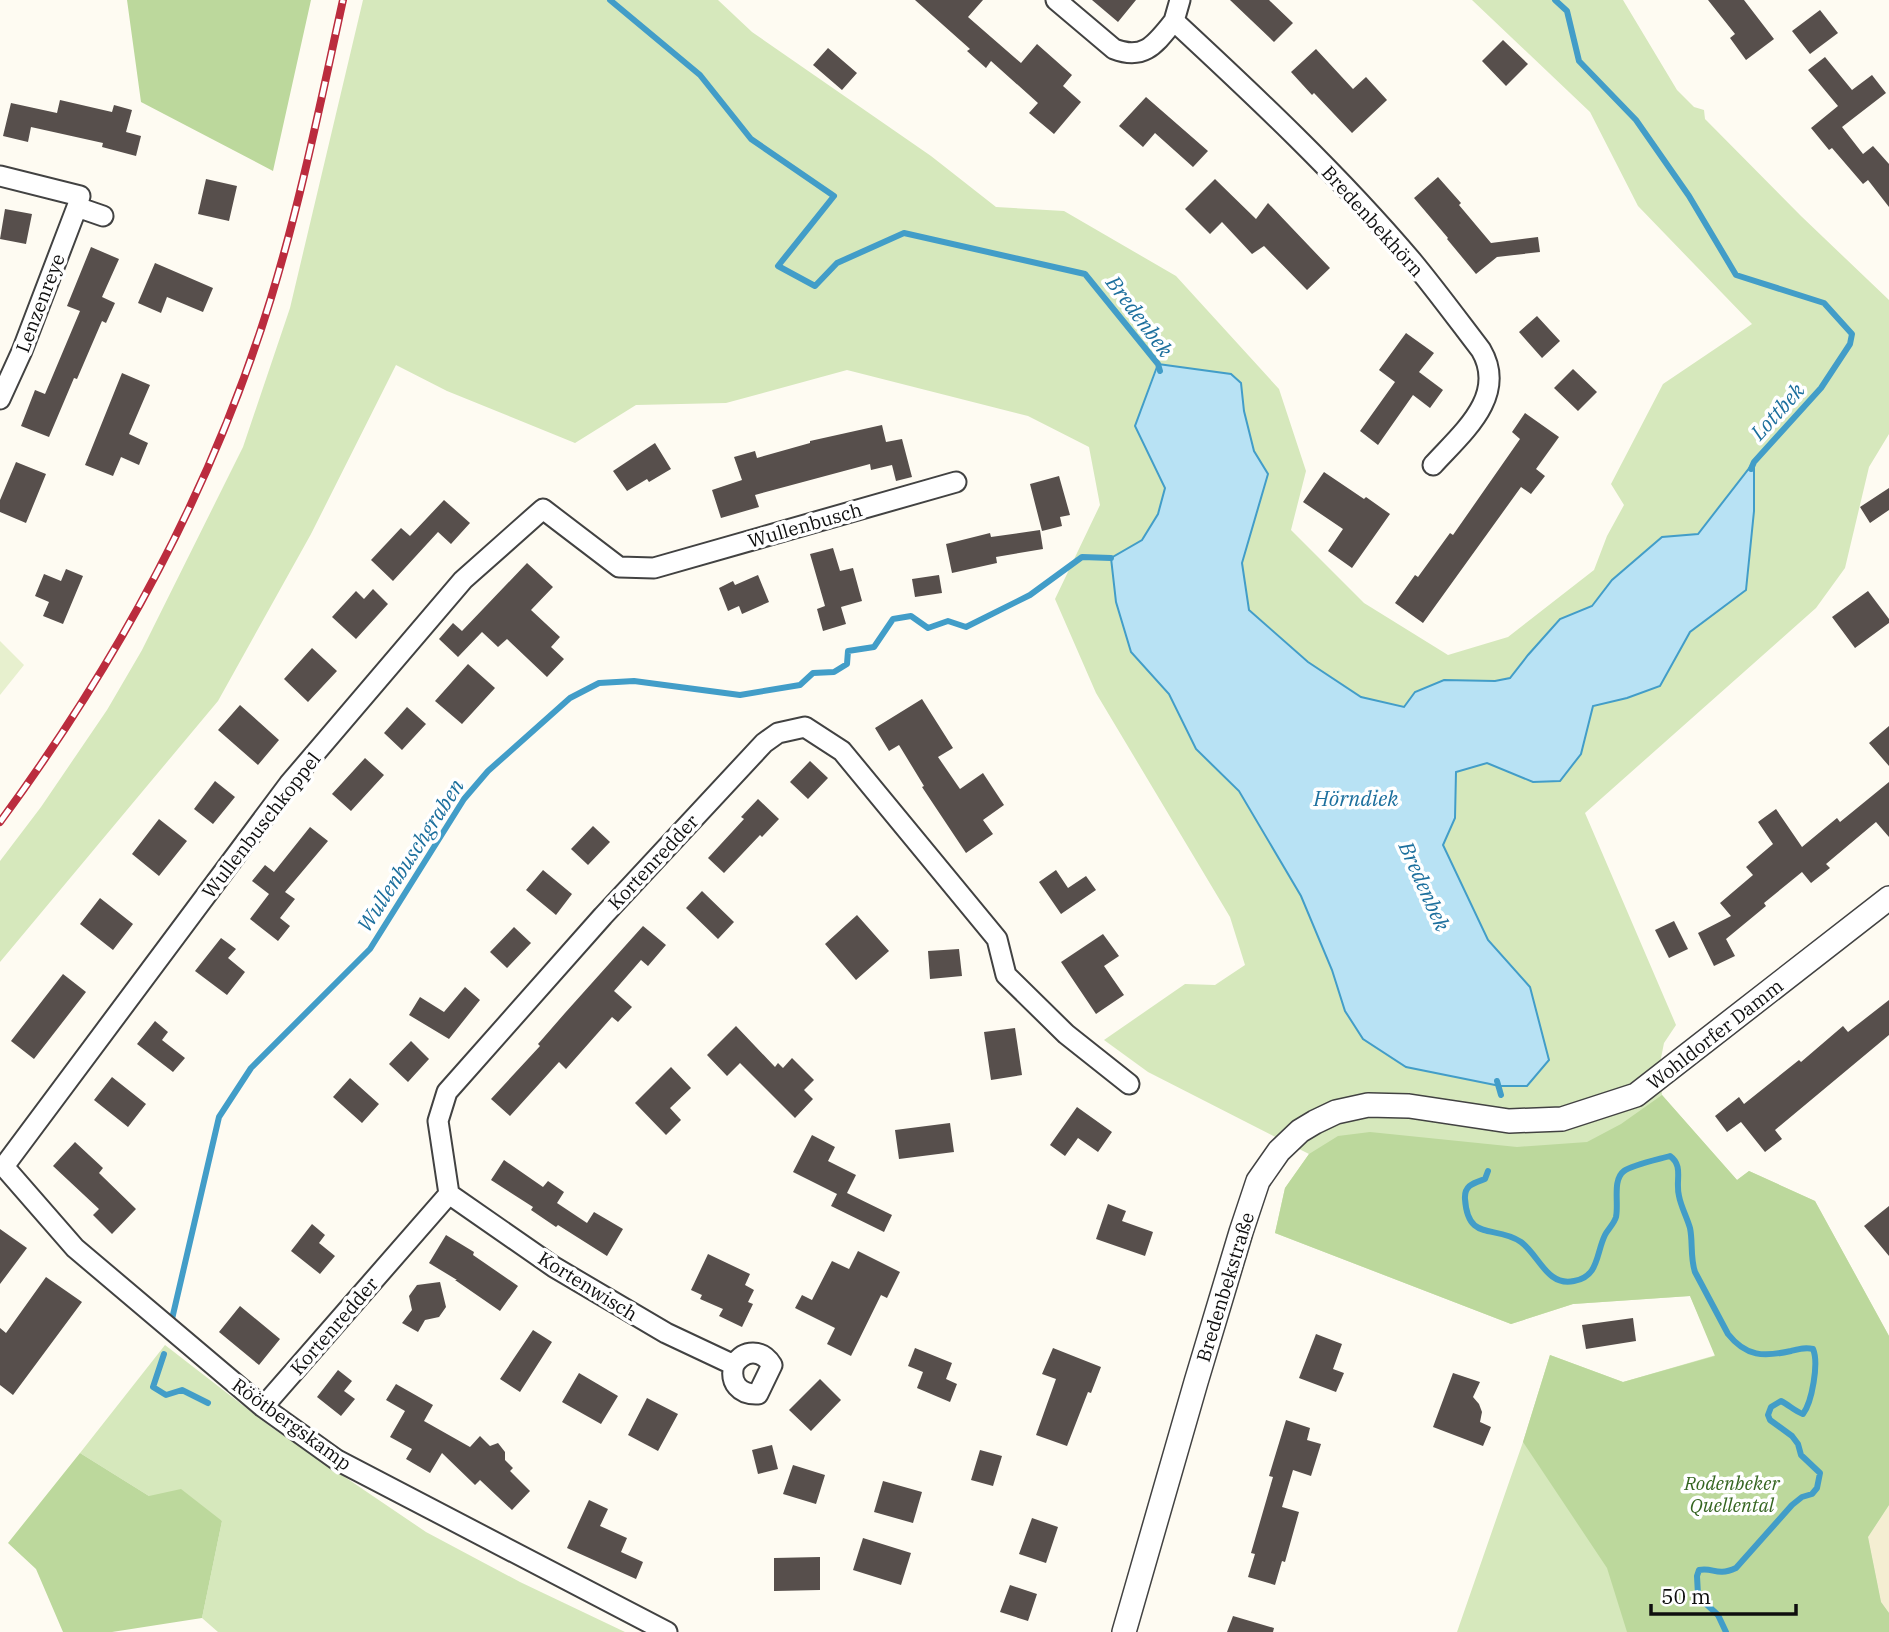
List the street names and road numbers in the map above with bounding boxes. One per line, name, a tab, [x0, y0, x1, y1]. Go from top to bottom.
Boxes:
street label: Bredenbekhörn	[1317, 160, 1429, 282]
street label: Lenzenreye	[10, 250, 70, 356]
street label: Wullenbusch	[745, 497, 865, 553]
street label: Wullenbuschkoppel	[197, 747, 326, 903]
street label: Kortenredder	[603, 809, 704, 915]
street label: Wohldorfer Damm	[1642, 973, 1788, 1095]
street label: Bredenbekstraße	[1191, 1209, 1259, 1365]
street label: Kortenwisch	[534, 1246, 642, 1326]
street label: Kortenredder	[285, 1272, 383, 1380]
street label: Röötbergskamp	[228, 1373, 356, 1475]

